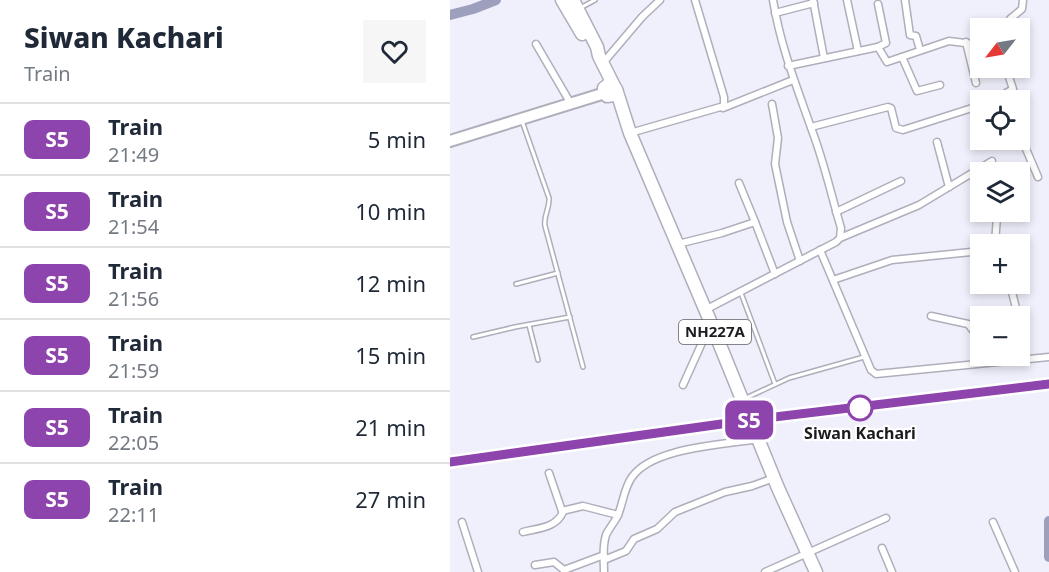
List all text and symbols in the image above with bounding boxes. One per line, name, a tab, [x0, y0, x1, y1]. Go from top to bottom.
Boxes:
text: Siwan Kachari	[24, 18, 224, 56]
north arrow	[970, 18, 1030, 78]
map controls	[970, 18, 1030, 366]
button: heart	[363, 20, 426, 83]
text: Train	[24, 60, 71, 87]
button: locate	[970, 90, 1030, 150]
text: Train	[108, 111, 163, 141]
text: 5 min	[368, 124, 426, 154]
text: S5	[45, 125, 69, 153]
text: 21:49	[108, 141, 159, 168]
button: layers	[970, 162, 1030, 222]
text: Train	[108, 183, 163, 213]
text: 10 min	[355, 196, 426, 226]
text: S5	[45, 197, 69, 225]
text: 21:54	[108, 213, 159, 240]
button: +	[970, 234, 1030, 294]
text: Train	[108, 255, 163, 285]
text: 12 min	[355, 268, 426, 298]
text: S5	[45, 269, 69, 297]
text: 21:56	[108, 285, 159, 312]
button: −	[970, 306, 1030, 366]
road number: NH227A	[679, 320, 751, 344]
text: Train	[108, 327, 163, 357]
text: 15 min	[355, 340, 426, 370]
text: S5	[45, 341, 69, 369]
text: 21:59	[108, 357, 159, 384]
marker: Siwan Kachari	[847, 395, 873, 421]
text: Train	[108, 399, 163, 429]
line badge: S5	[722, 400, 776, 440]
text: S5	[737, 406, 761, 434]
text: 21 min	[355, 412, 426, 442]
text: S5	[45, 413, 69, 441]
place label: Siwan Kachari	[804, 422, 916, 444]
text: 22:05	[108, 429, 159, 456]
text: Train	[108, 471, 163, 501]
text: 27 min	[355, 484, 426, 514]
text: S5	[45, 485, 69, 513]
text: 22:11	[108, 501, 159, 528]

